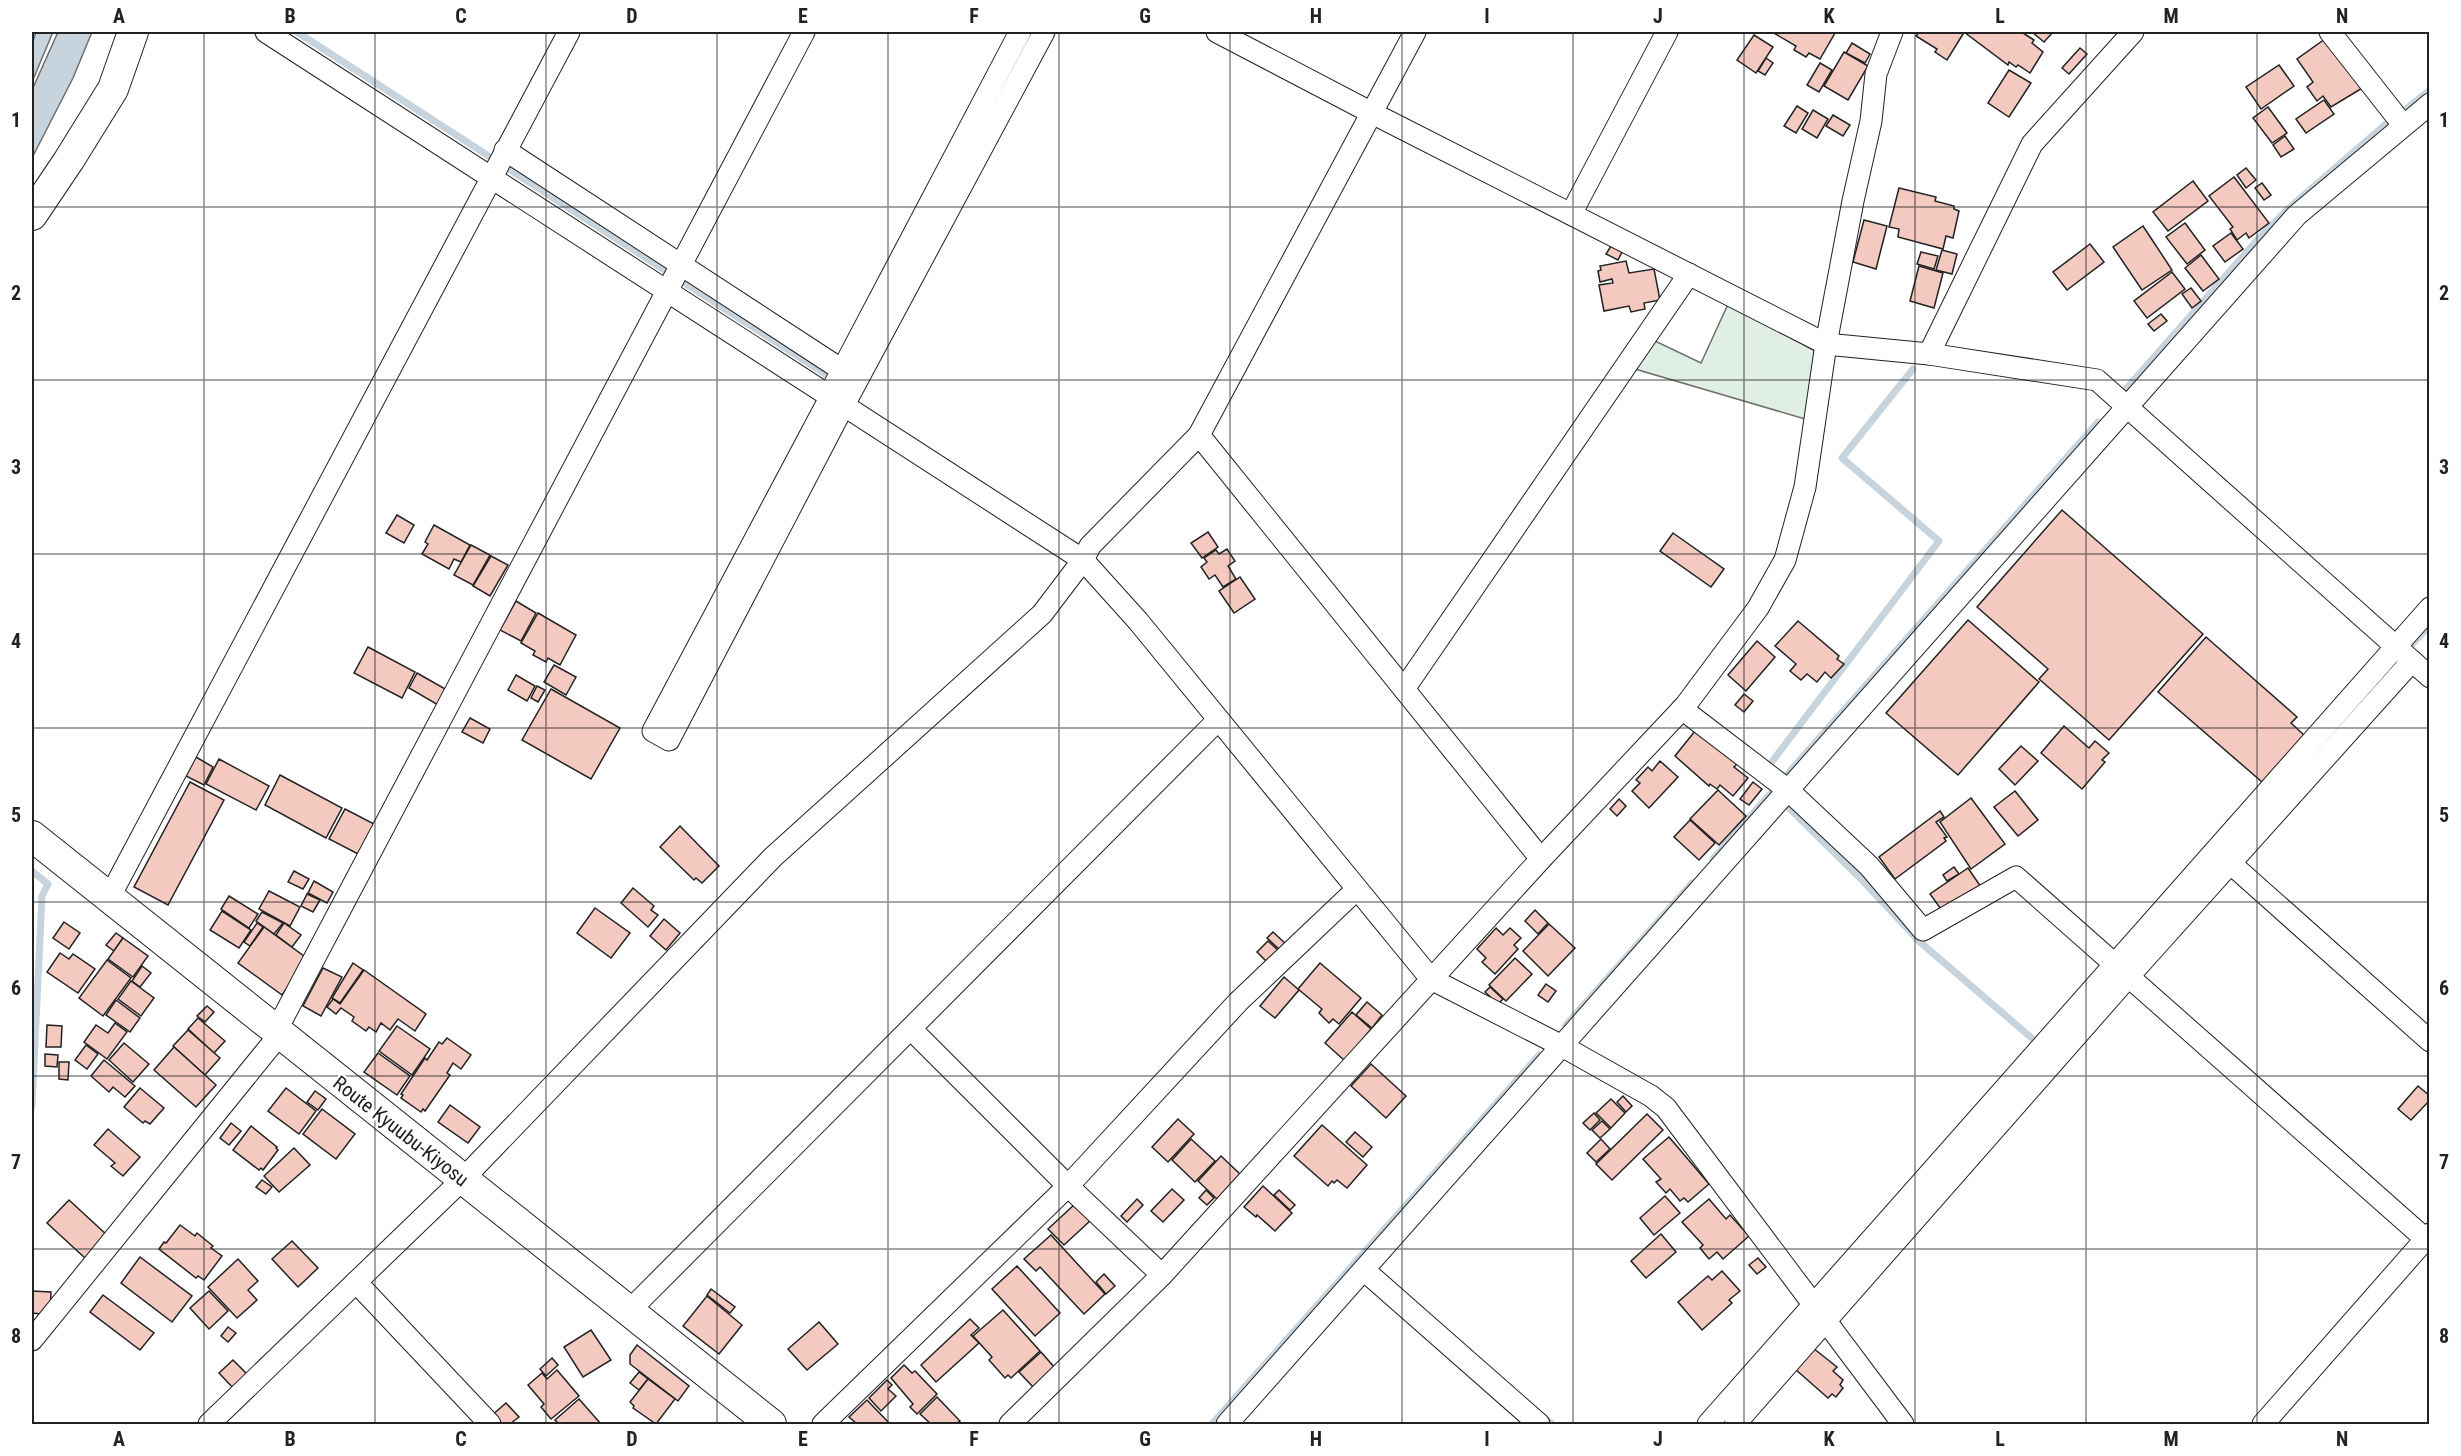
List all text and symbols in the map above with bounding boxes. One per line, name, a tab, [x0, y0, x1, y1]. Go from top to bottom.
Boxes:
text: A	[113, 4, 125, 28]
text: B	[284, 4, 296, 28]
text: C	[455, 4, 467, 28]
text: D	[626, 4, 638, 28]
text: E	[798, 4, 808, 28]
text: F	[969, 4, 979, 28]
text: G	[1139, 4, 1151, 28]
text: H	[1310, 4, 1322, 28]
text: I	[1484, 4, 1490, 28]
text: J	[1653, 4, 1663, 28]
text: K	[1823, 4, 1835, 28]
text: L	[1995, 4, 2005, 28]
text: M	[2163, 4, 2179, 28]
text: N	[2336, 4, 2348, 28]
text: 1	[11, 108, 21, 132]
text: 1	[2439, 108, 2449, 132]
text: 2	[11, 281, 21, 305]
text: 2	[2439, 281, 2449, 305]
text: 3	[11, 455, 21, 479]
text: 3	[2439, 455, 2449, 479]
text: 4	[11, 629, 21, 653]
text: 4	[2439, 629, 2449, 653]
text: 5	[11, 803, 21, 827]
text: 5	[2439, 803, 2449, 827]
text: 6	[11, 976, 21, 1000]
text: 6	[2439, 976, 2449, 1000]
street label: Route Kyuubu-Kiyosu	[328, 1071, 474, 1191]
text: 7	[11, 1150, 21, 1174]
text: 7	[2439, 1150, 2449, 1174]
text: 8	[11, 1324, 21, 1348]
text: 8	[2439, 1324, 2449, 1348]
text: A	[113, 1427, 125, 1451]
text: B	[284, 1427, 296, 1451]
text: C	[455, 1427, 467, 1451]
text: D	[626, 1427, 638, 1451]
text: E	[798, 1427, 808, 1451]
text: F	[969, 1427, 979, 1451]
text: G	[1139, 1427, 1151, 1451]
text: H	[1310, 1427, 1322, 1451]
text: I	[1484, 1427, 1490, 1451]
text: J	[1653, 1427, 1663, 1451]
text: K	[1823, 1427, 1835, 1451]
text: L	[1995, 1427, 2005, 1451]
text: M	[2163, 1427, 2179, 1451]
text: N	[2336, 1427, 2348, 1451]

